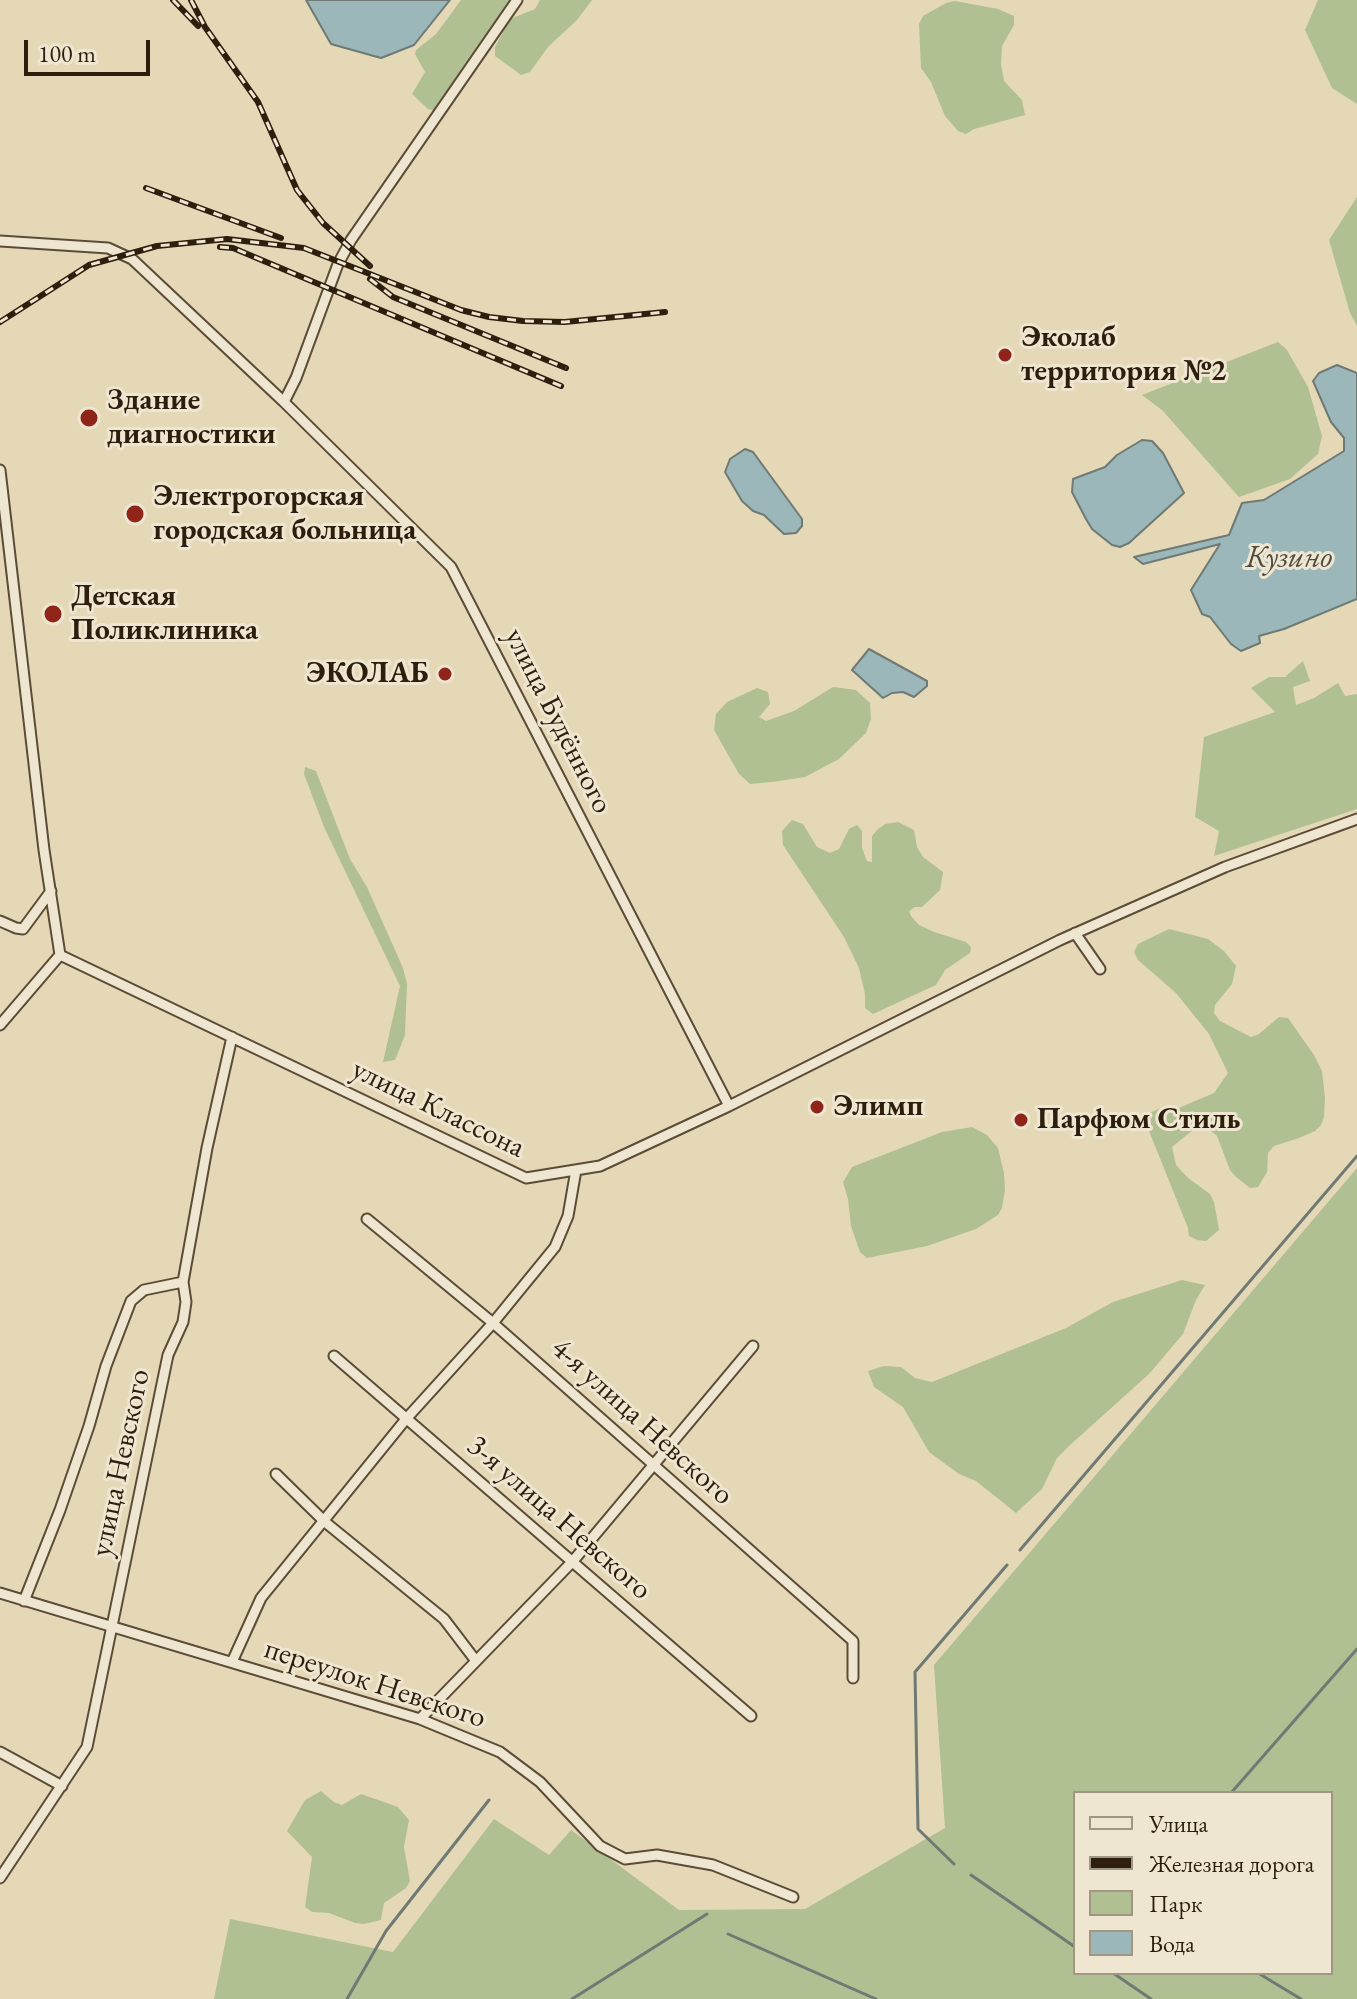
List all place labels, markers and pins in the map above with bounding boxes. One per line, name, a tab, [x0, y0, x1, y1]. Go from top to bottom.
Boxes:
place label: Эколаб территория №2	[1021, 320, 1226, 390]
marker: Эколаб территория №2	[996, 346, 1014, 364]
place label: Здание диагностики	[107, 383, 276, 454]
marker: Здание диагностики	[78, 407, 100, 429]
place label: Электрогорская городская больница	[153, 479, 416, 550]
marker: Электрогорская городская больница	[124, 503, 146, 525]
place label: Детская Поликлиника	[71, 579, 258, 650]
marker: Детская Поликлиника	[42, 603, 64, 625]
place label: ЭКОЛАБ	[306, 656, 429, 692]
marker: ЭКОЛАБ	[436, 665, 454, 683]
place label: Элимп	[833, 1089, 923, 1125]
marker: Элимп	[808, 1098, 826, 1116]
place label: Парфюм Стиль	[1037, 1102, 1241, 1138]
marker: Парфюм Стиль	[1012, 1111, 1030, 1129]

